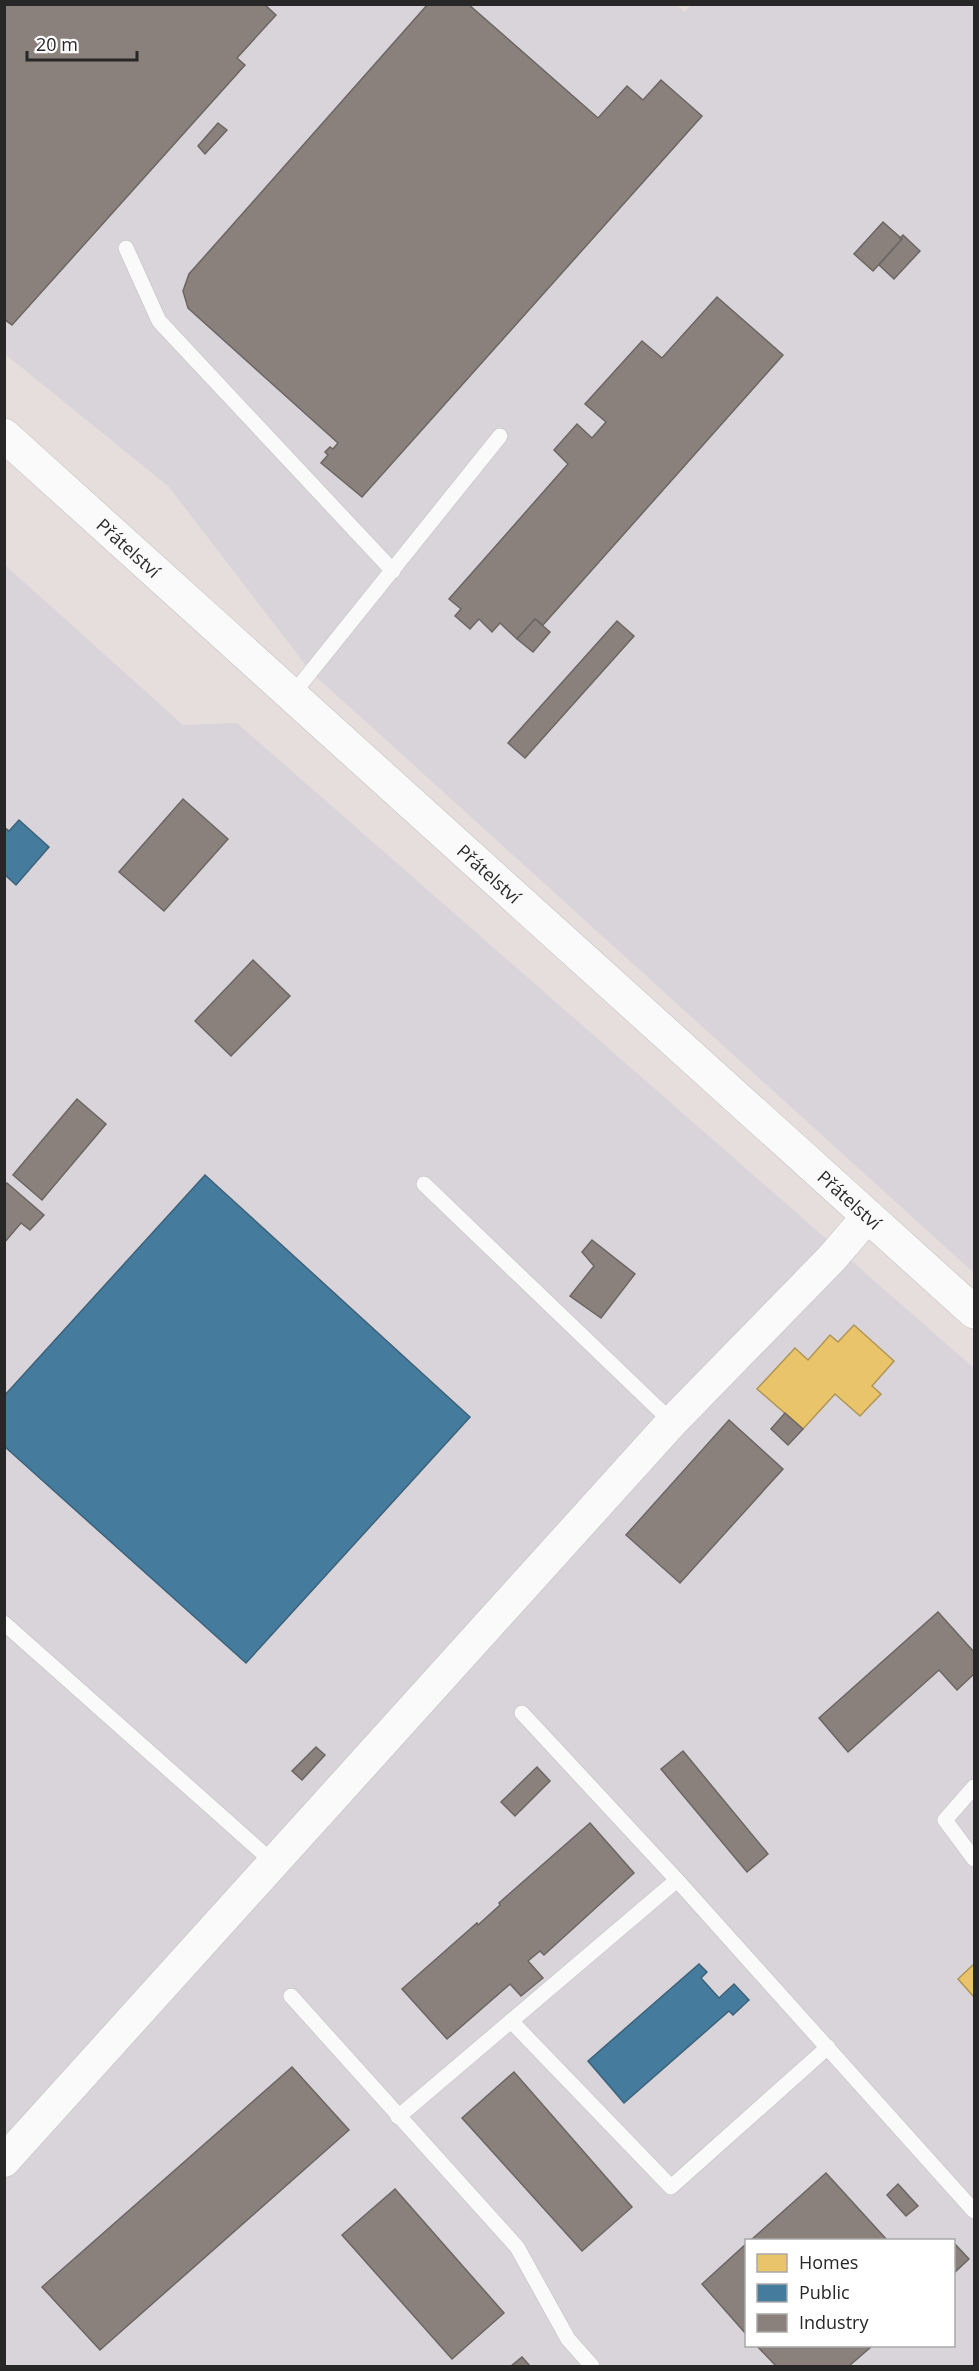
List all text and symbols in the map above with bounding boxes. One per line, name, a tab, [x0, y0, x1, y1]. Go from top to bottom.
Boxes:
scale bar	[27, 24, 136, 62]
text: 20 m	[36, 32, 78, 56]
street label: Přátelství	[92, 513, 166, 583]
street label: Přátelství	[452, 839, 526, 909]
street label: Přátelství	[813, 1165, 887, 1235]
legend	[745, 2239, 955, 2347]
text: Homes	[799, 2250, 858, 2274]
text: Public	[799, 2280, 850, 2304]
text: Industry	[799, 2310, 869, 2334]

